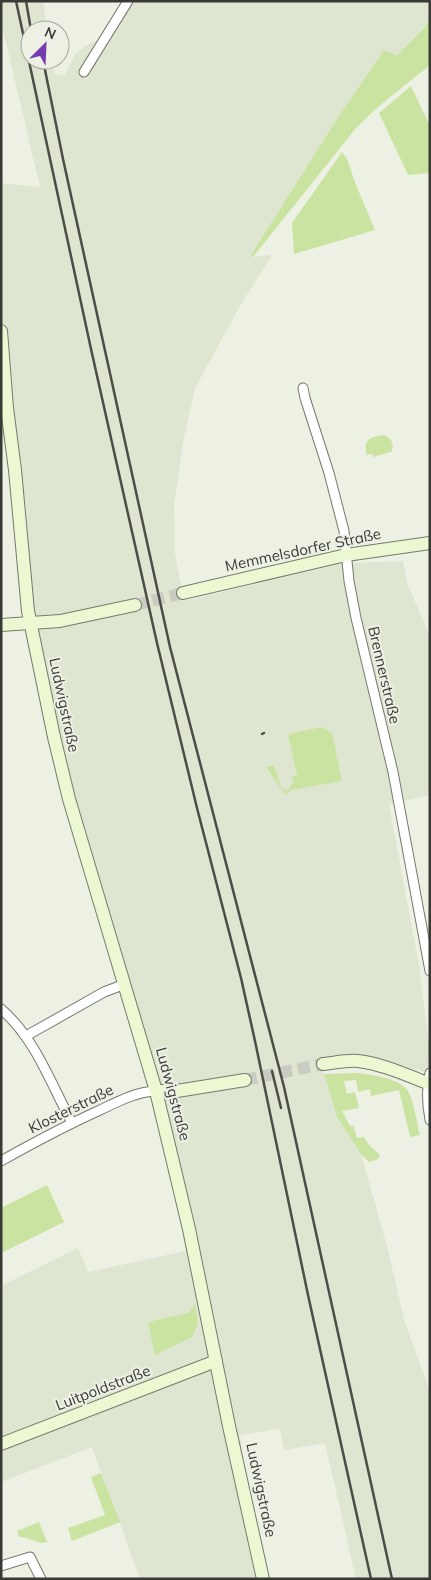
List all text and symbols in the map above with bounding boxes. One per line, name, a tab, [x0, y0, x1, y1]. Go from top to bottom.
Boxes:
north arrow	[20, 20, 70, 70]
text: N	[42, 23, 59, 43]
street label: Memmelsdorfer Straße	[223, 524, 383, 575]
street label: Brennerstraße	[364, 624, 405, 725]
street label: Ludwigstraße	[45, 656, 84, 754]
street label: Ludwigstraße	[152, 1045, 195, 1143]
street label: Klosterstraße	[25, 1080, 116, 1137]
street label: Luitpoldstraße	[53, 1361, 153, 1414]
street label: Ludwigstraße	[242, 1441, 281, 1539]

